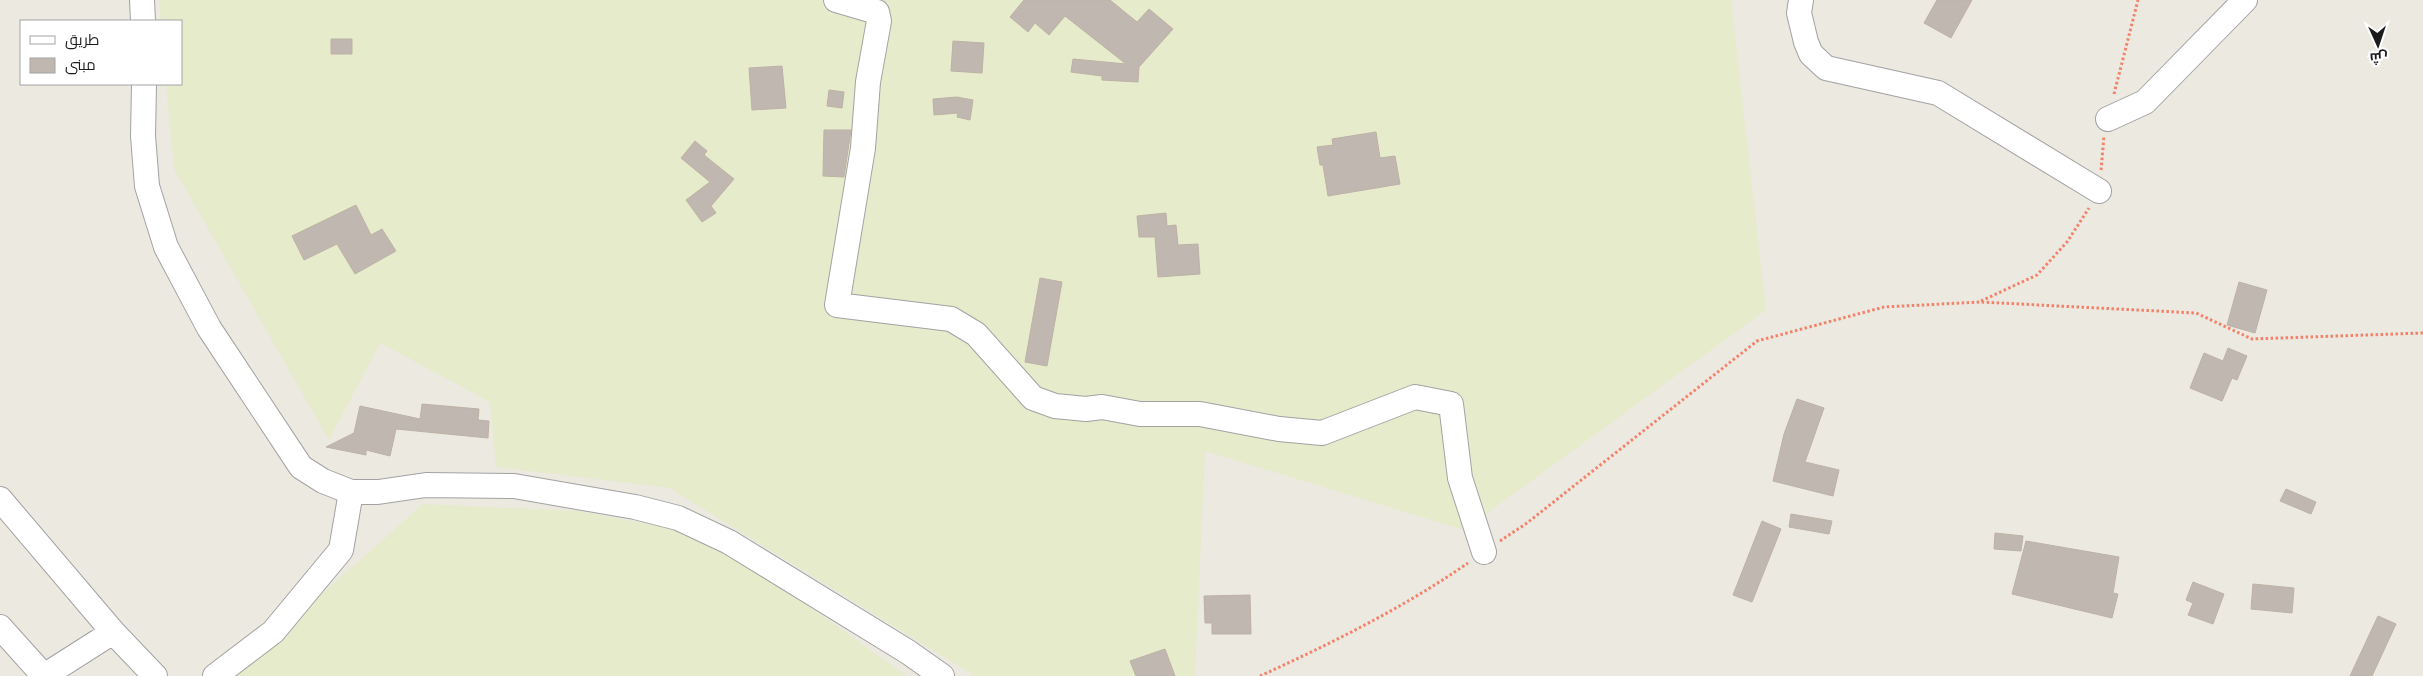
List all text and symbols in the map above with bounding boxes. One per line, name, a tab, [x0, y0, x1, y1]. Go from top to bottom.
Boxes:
legend	[20, 20, 182, 85]
north arrow	[2353, 20, 2403, 70]
text: طريق	[65, 30, 99, 50]
text: ش	[2369, 49, 2388, 67]
text: مبنى	[65, 55, 96, 75]

